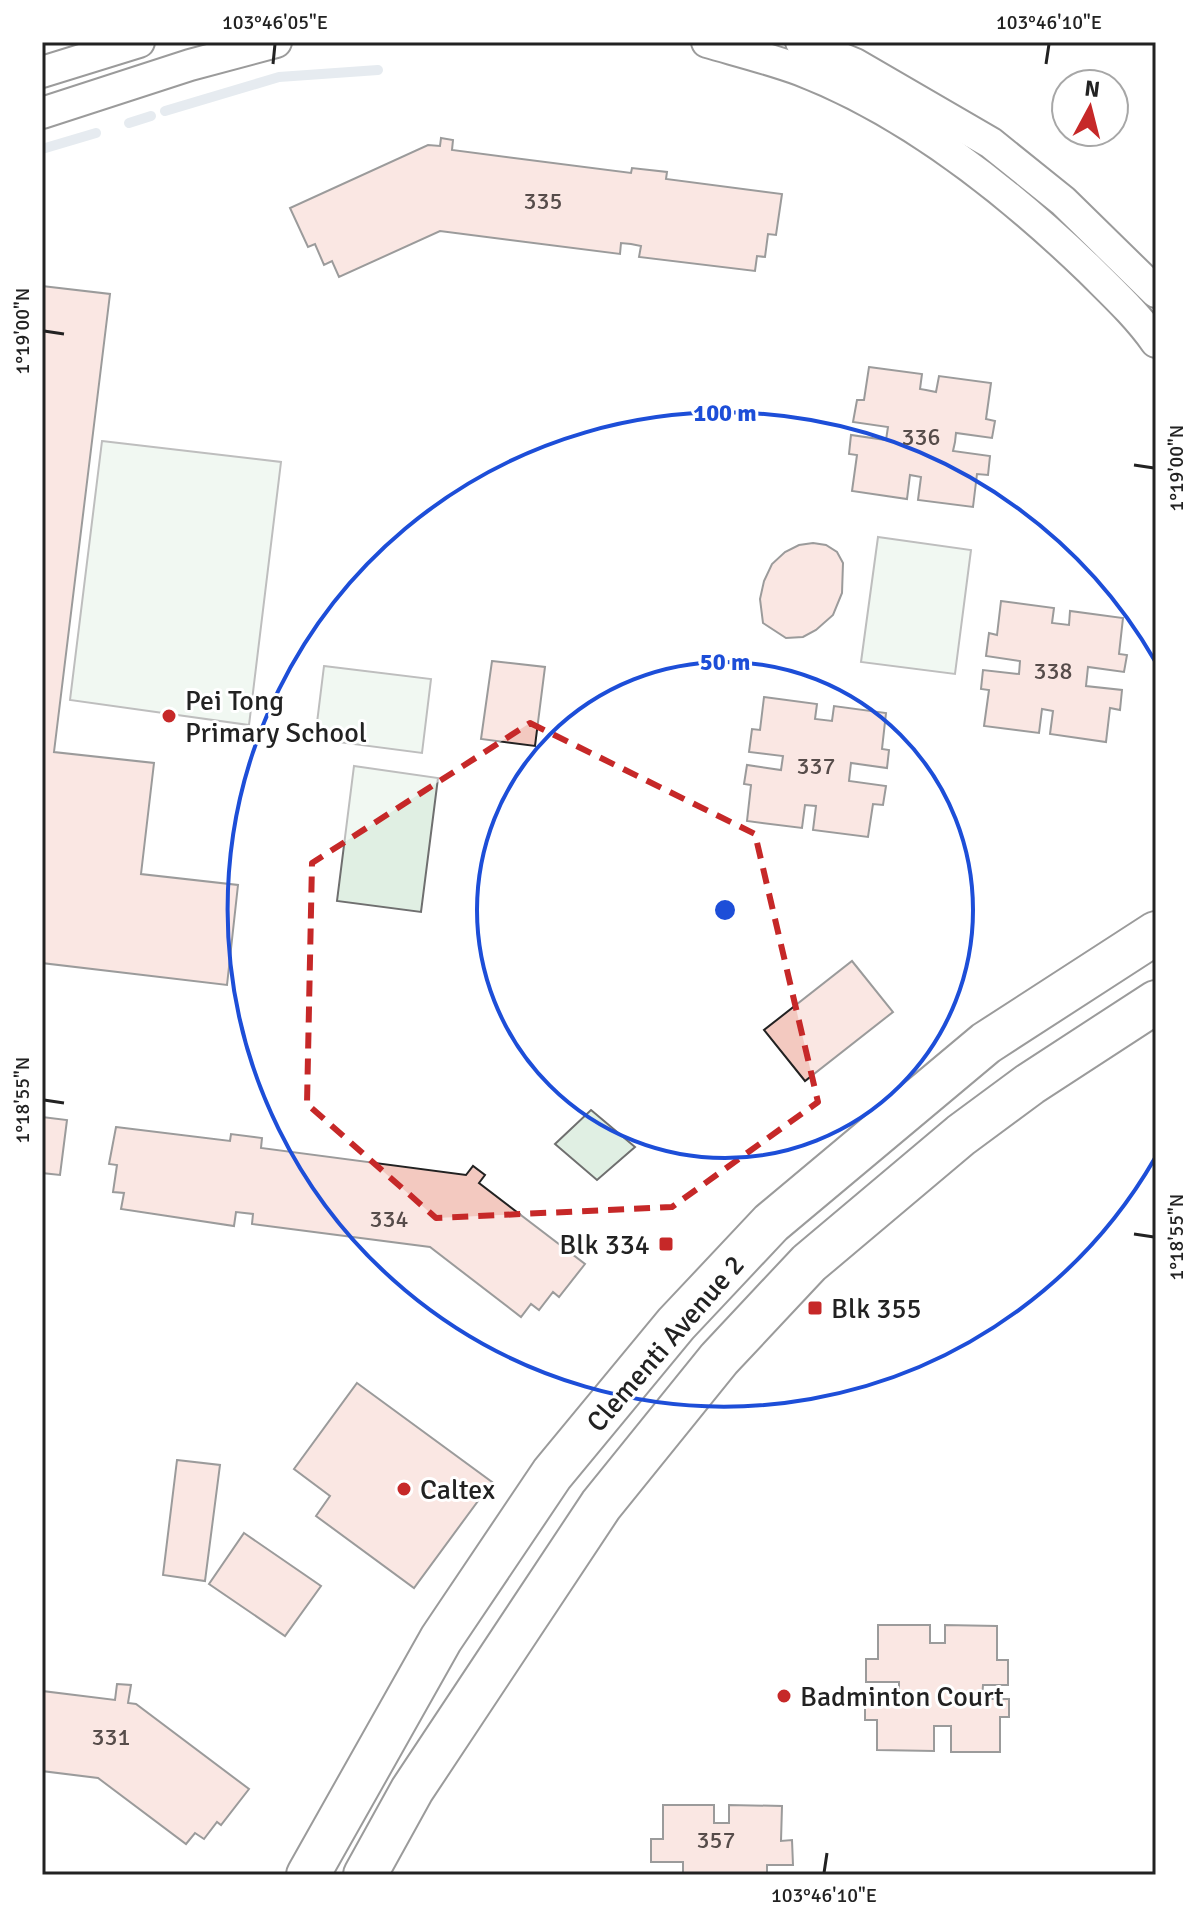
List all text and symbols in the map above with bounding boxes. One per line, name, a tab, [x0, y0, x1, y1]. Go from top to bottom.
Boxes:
text: 103°46'05"E	[222, 10, 328, 35]
text: 103°46'10"E	[996, 10, 1102, 35]
north arrow	[1050, 68, 1130, 148]
text: N	[1083, 74, 1102, 103]
house number: 335	[524, 186, 562, 216]
text: 1°19'00"N	[10, 288, 35, 374]
text: 100 m	[693, 398, 757, 428]
house number: 336	[902, 422, 940, 452]
text: 1°19'00"N	[1164, 425, 1189, 511]
text: 50 m	[700, 647, 750, 677]
house number: 338	[1034, 656, 1072, 686]
place label: Pei Tong Primary School	[185, 684, 367, 750]
marker: Pei Tong Primary School	[160, 707, 178, 725]
house number: 337	[797, 751, 835, 781]
centre of rings	[711, 896, 739, 924]
text: 1°18'55"N	[10, 1057, 35, 1143]
text: 1°18'55"N	[1164, 1194, 1189, 1280]
house number: 334	[370, 1204, 408, 1234]
place label: Blk 334	[559, 1228, 650, 1262]
marker: Blk 334	[657, 1235, 675, 1253]
street label: Clementi Avenue 2	[580, 1248, 752, 1439]
place label: Blk 355	[831, 1292, 922, 1326]
marker: Blk 355	[806, 1299, 824, 1317]
place label: Caltex	[420, 1473, 495, 1507]
marker: Caltex	[395, 1480, 413, 1498]
place label: Badminton Court	[800, 1680, 1004, 1714]
marker: Badminton Court	[775, 1687, 793, 1705]
house number: 331	[92, 1722, 130, 1752]
house number: 357	[697, 1825, 735, 1855]
text: 103°46'10"E	[771, 1883, 877, 1908]

